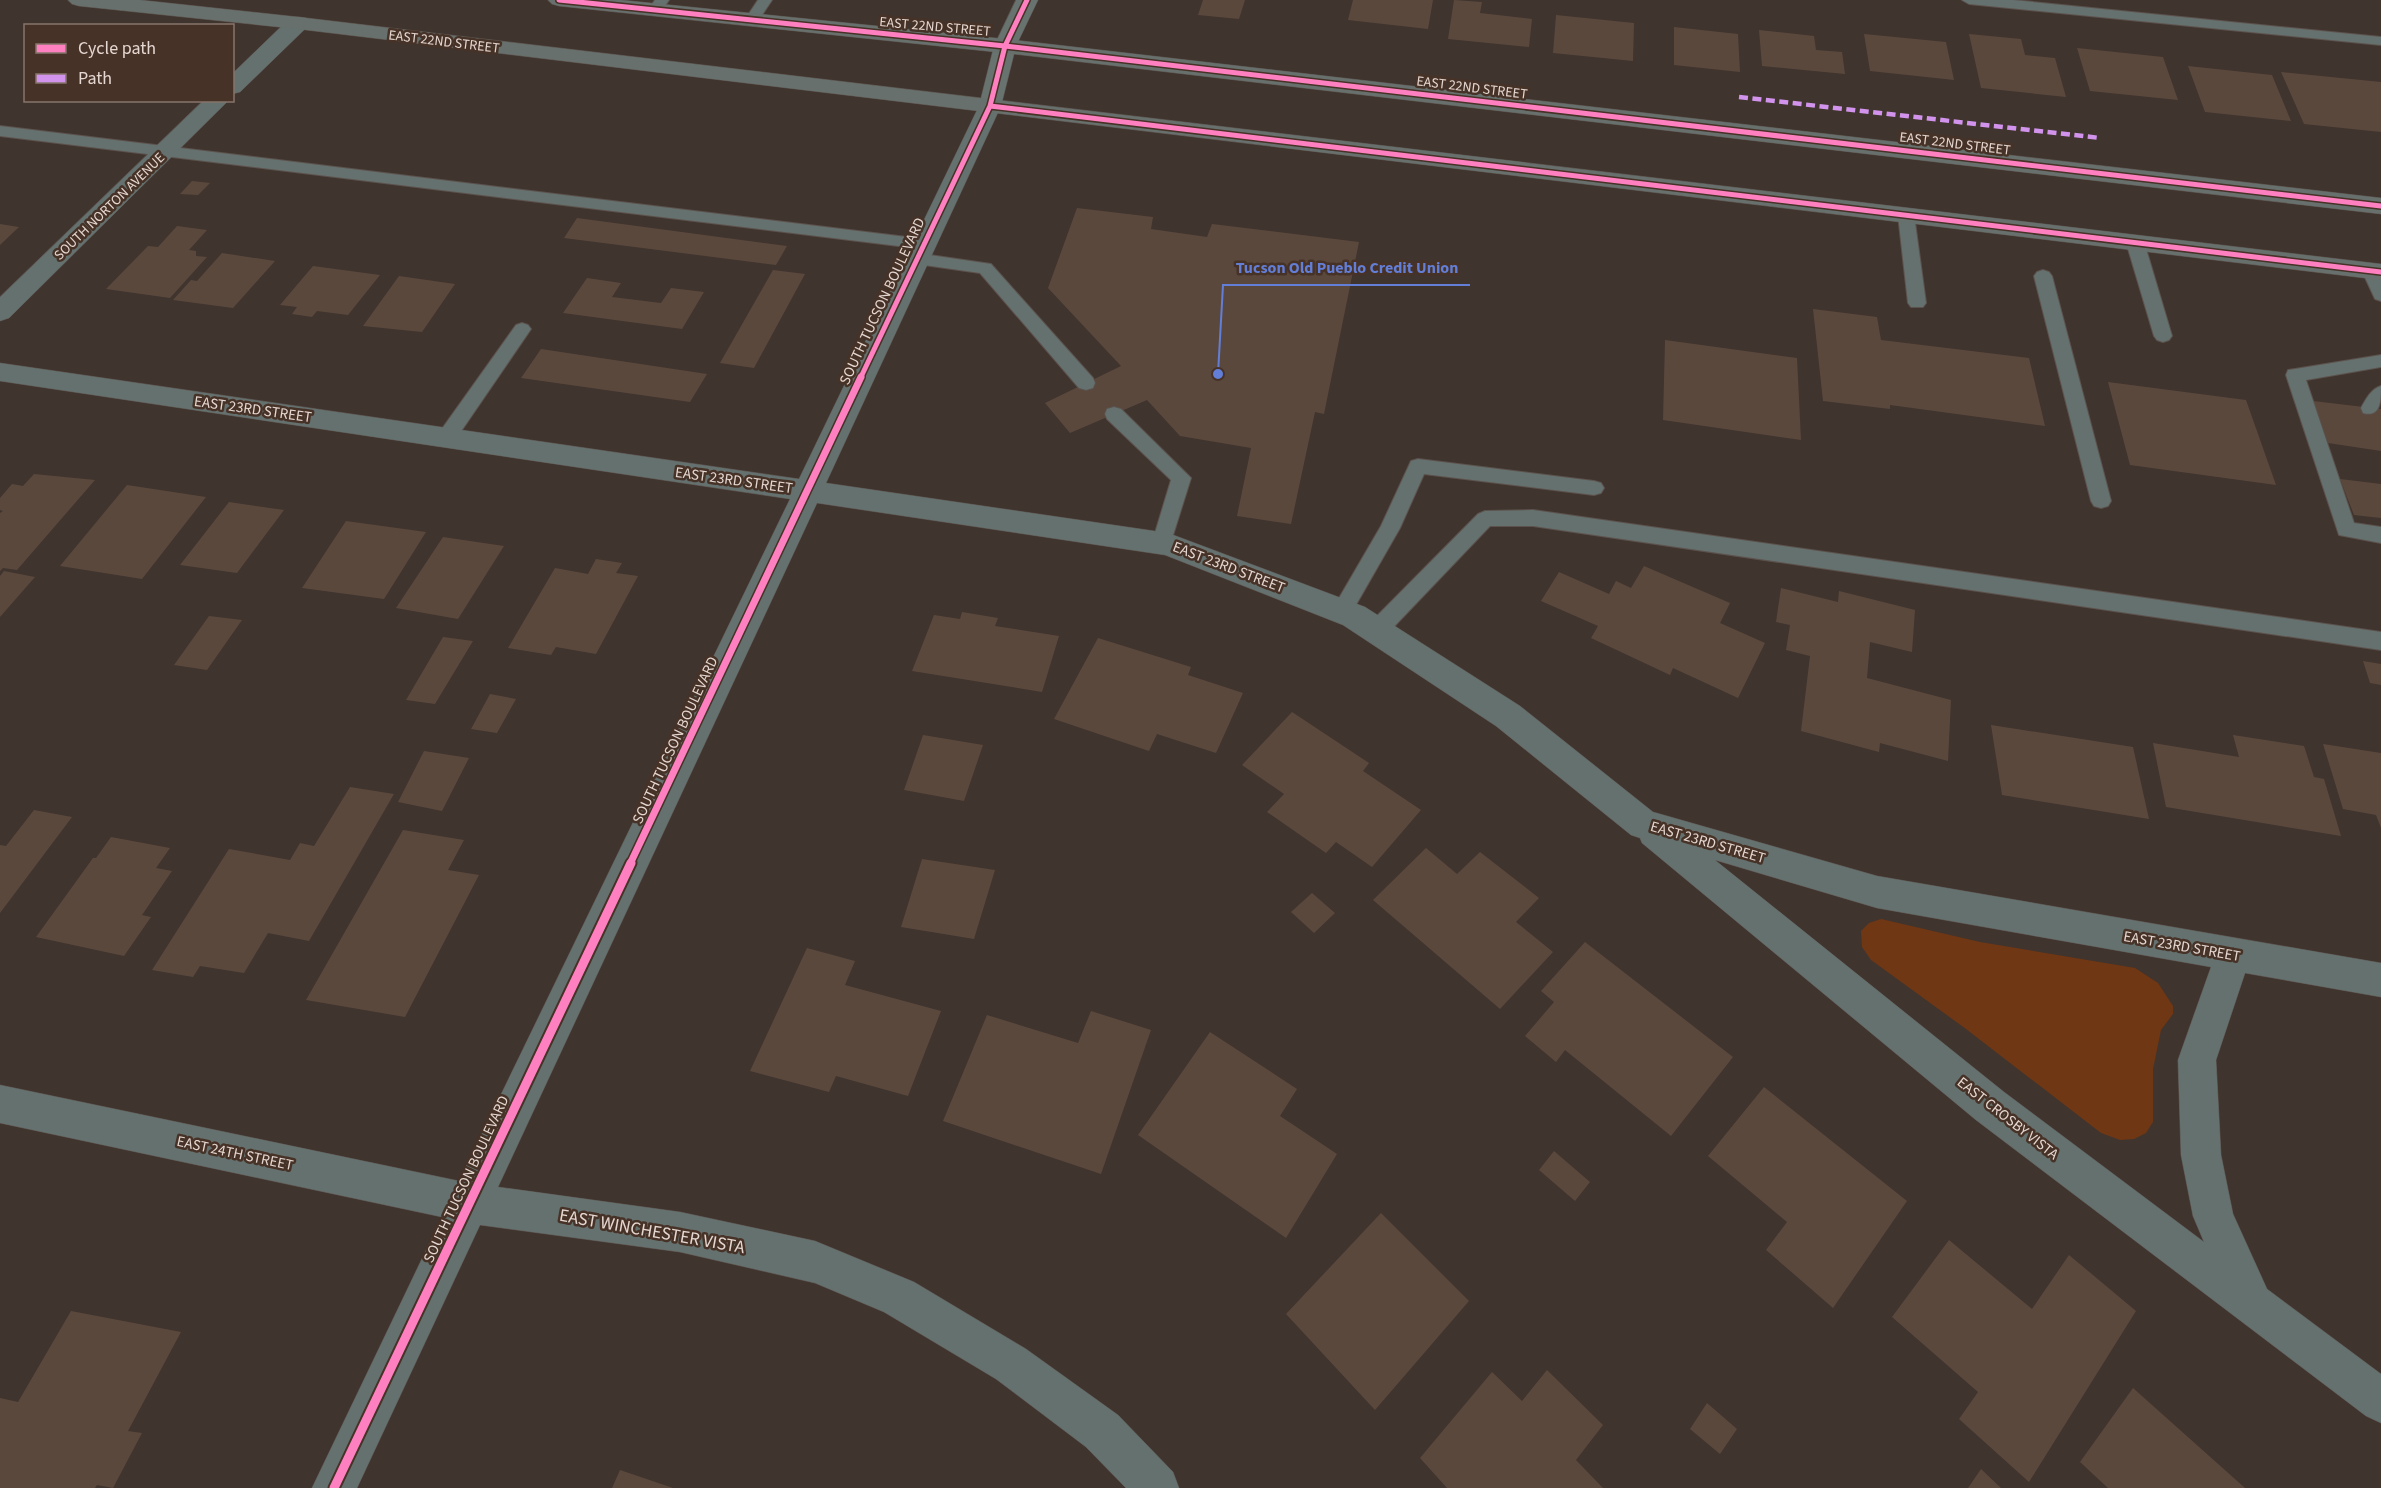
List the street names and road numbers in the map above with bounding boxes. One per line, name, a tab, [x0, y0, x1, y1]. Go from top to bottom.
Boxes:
street label: EAST 22ND STREET	[878, 12, 992, 42]
street label: EAST 22ND STREET	[387, 25, 501, 59]
street label: EAST 22ND STREET	[1415, 71, 1529, 105]
street label: EAST 22ND STREET	[1898, 127, 2012, 161]
street label: SOUTH NORTON AVENUE	[50, 148, 170, 265]
street label: SOUTH TUCSON BOULEVARD	[834, 214, 930, 388]
street label: EAST 23RD STREET	[193, 391, 313, 428]
street label: EAST 23RD STREET	[674, 462, 794, 499]
street label: EAST 23RD STREET	[1170, 536, 1288, 599]
street label: SOUTH TUCSON BOULEVARD	[627, 653, 723, 827]
street label: EAST 23RD STREET	[1648, 816, 1768, 869]
street label: EAST 23RD STREET	[2122, 926, 2242, 967]
street label: EAST CROSBY VISTA	[1953, 1072, 2064, 1165]
street label: SOUTH TUCSON BOULEVARD	[418, 1092, 514, 1266]
street label: EAST 24TH STREET	[175, 1131, 295, 1176]
street label: EAST WINCHESTER VISTA	[557, 1203, 747, 1260]

